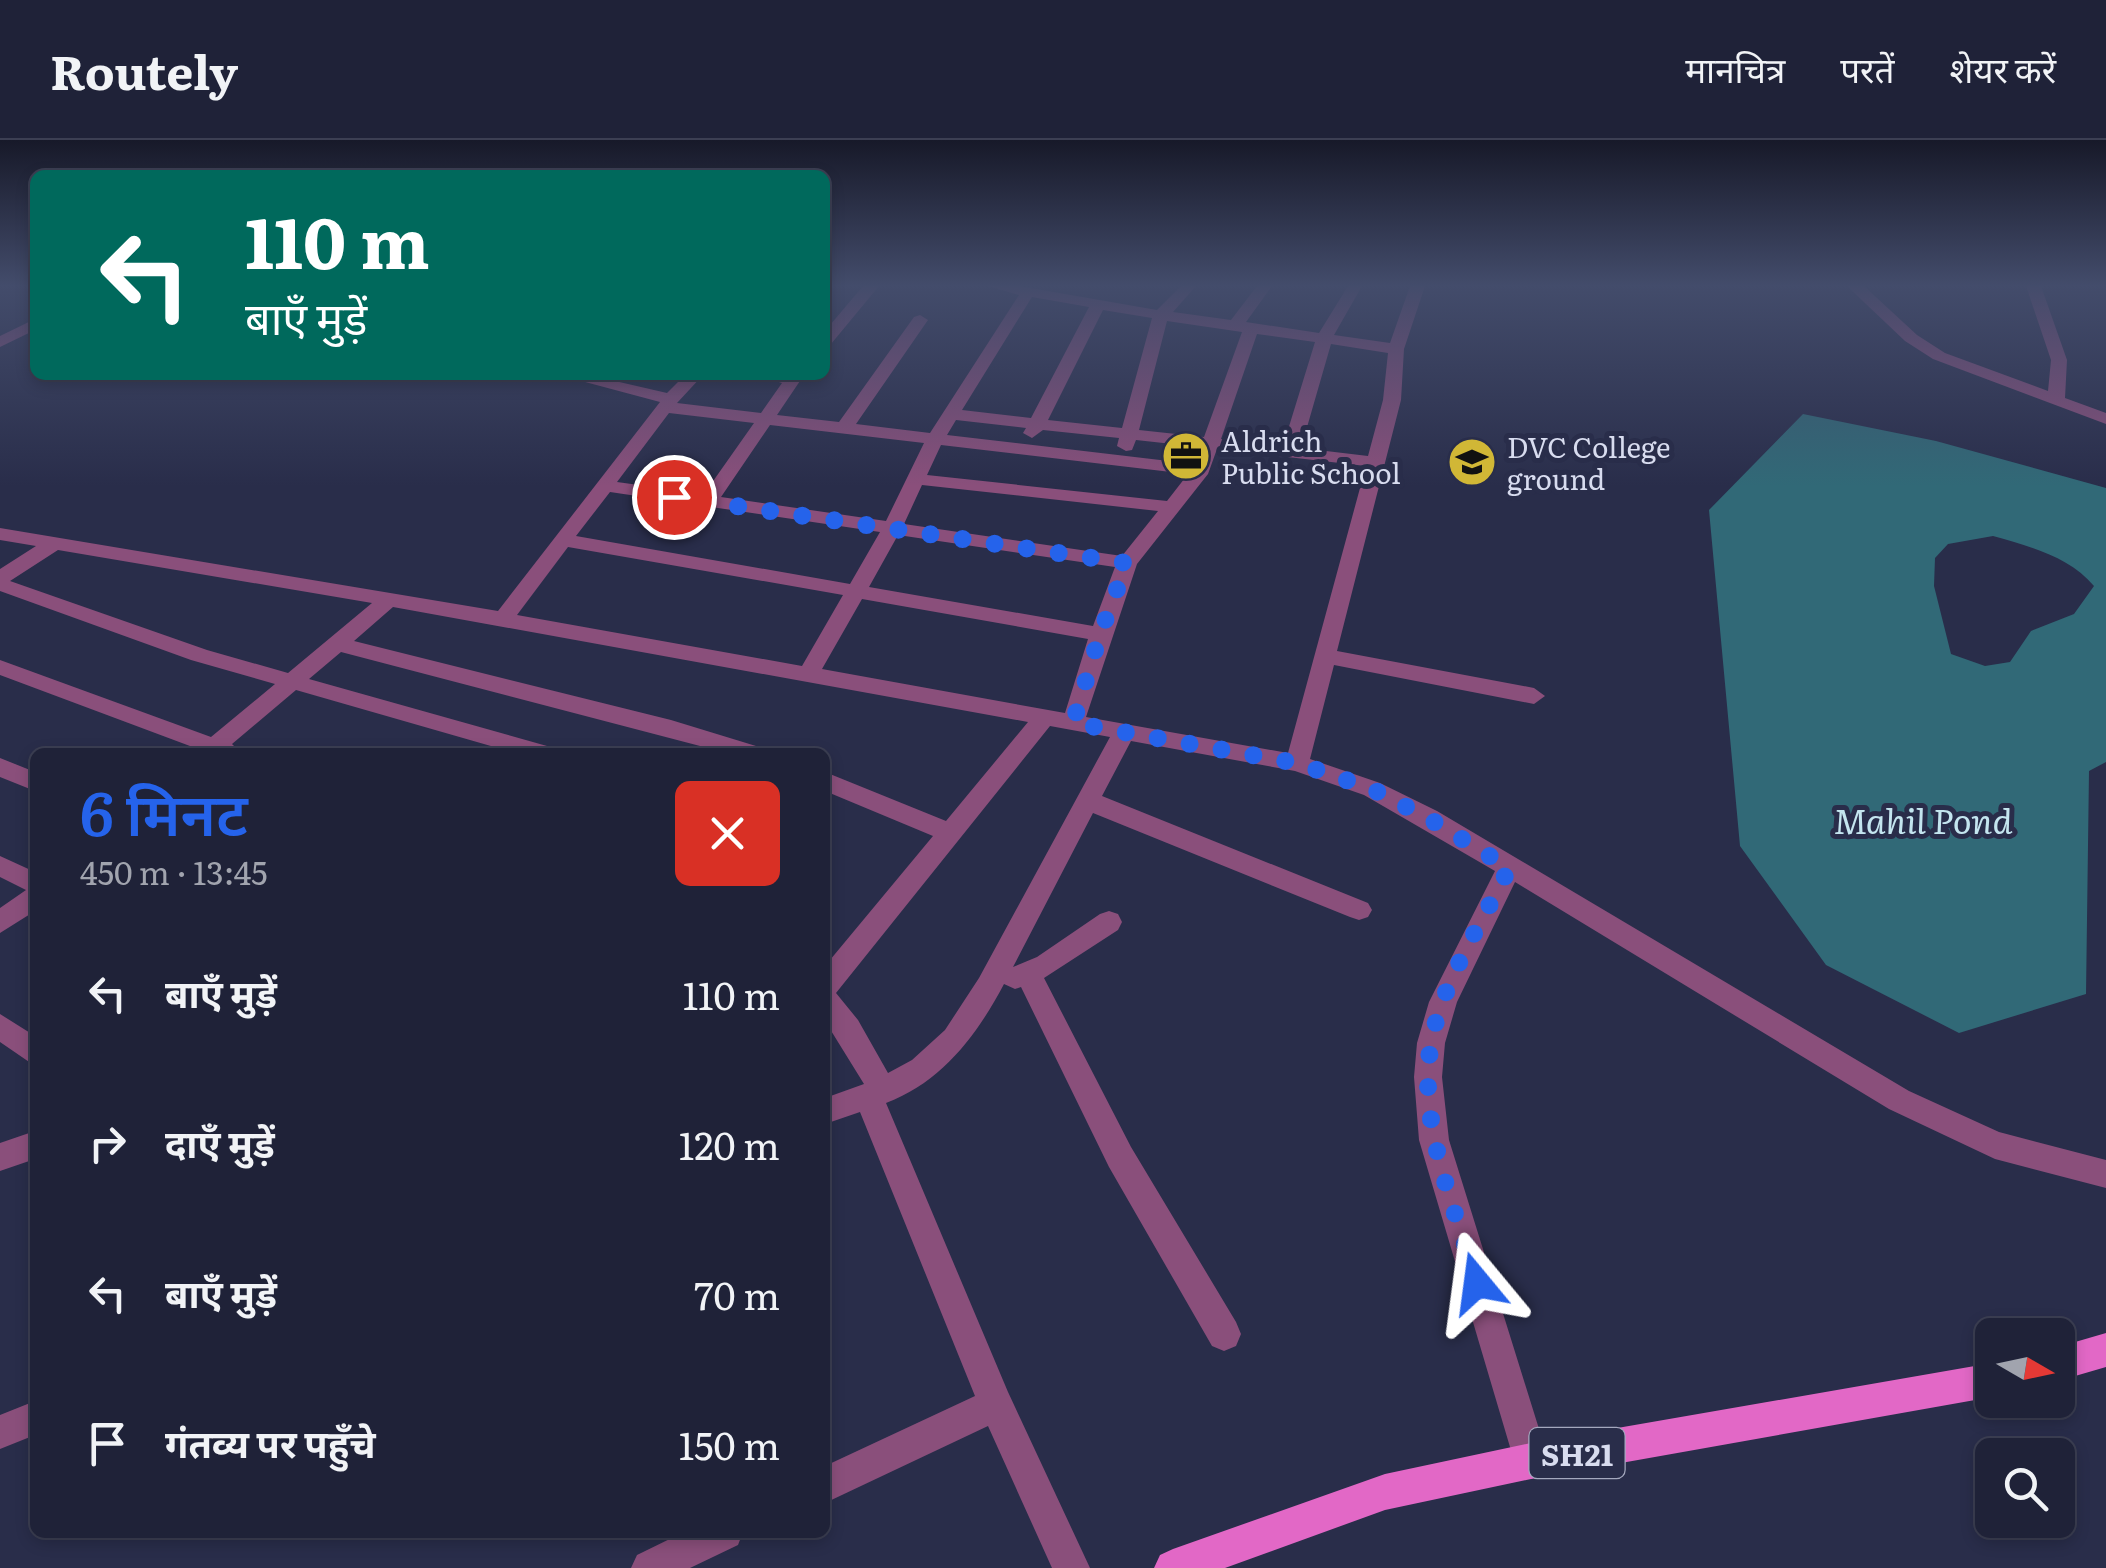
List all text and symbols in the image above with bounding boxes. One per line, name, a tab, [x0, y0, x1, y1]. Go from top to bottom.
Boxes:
text: Routely	[50, 34, 238, 105]
text: मानचित्र	[1685, 42, 1785, 94]
text: परतें	[1840, 42, 1894, 94]
text: शेयर करें	[1949, 42, 2056, 94]
text: 110 m	[245, 187, 430, 291]
icon: left	[80, 210, 210, 340]
text: बाएँ मुड़ें	[245, 282, 367, 349]
place label: Aldrich Public School	[1221, 419, 1401, 493]
place label: DVC College ground	[1507, 425, 1671, 499]
office icon: Aldrich Public School	[1160, 430, 1212, 482]
school or university icon: DVC College ground	[1446, 436, 1498, 488]
pin	[632, 455, 717, 540]
icon: arrive	[647, 470, 702, 525]
text: 6 मिनट	[80, 765, 248, 854]
button: close	[675, 781, 780, 886]
water label: Mahil Pond	[1834, 793, 2012, 845]
text: 450 m · 13:45	[80, 847, 268, 895]
text: बाएँ मुड़ें	[165, 963, 277, 1020]
text: 110 m	[683, 965, 780, 1022]
icon: left	[80, 966, 135, 1021]
text: दाएँ मुड़ें	[165, 1113, 275, 1170]
text: 120 m	[679, 1115, 780, 1172]
icon: right	[80, 1116, 135, 1171]
position arrow	[1425, 1231, 1529, 1335]
text: बाएँ मुड़ें	[165, 1263, 277, 1320]
text: 70 m	[694, 1265, 780, 1322]
icon: left	[80, 1266, 135, 1321]
north arrow	[1975, 1318, 2075, 1418]
map controls	[1975, 1318, 2075, 1538]
text: गंतव्य पर पहुँचे	[165, 1413, 376, 1470]
text: 150 m	[679, 1415, 780, 1472]
icon: arrive	[80, 1416, 135, 1471]
road number: SH21	[1530, 1428, 1624, 1478]
button: search	[1975, 1438, 2075, 1538]

